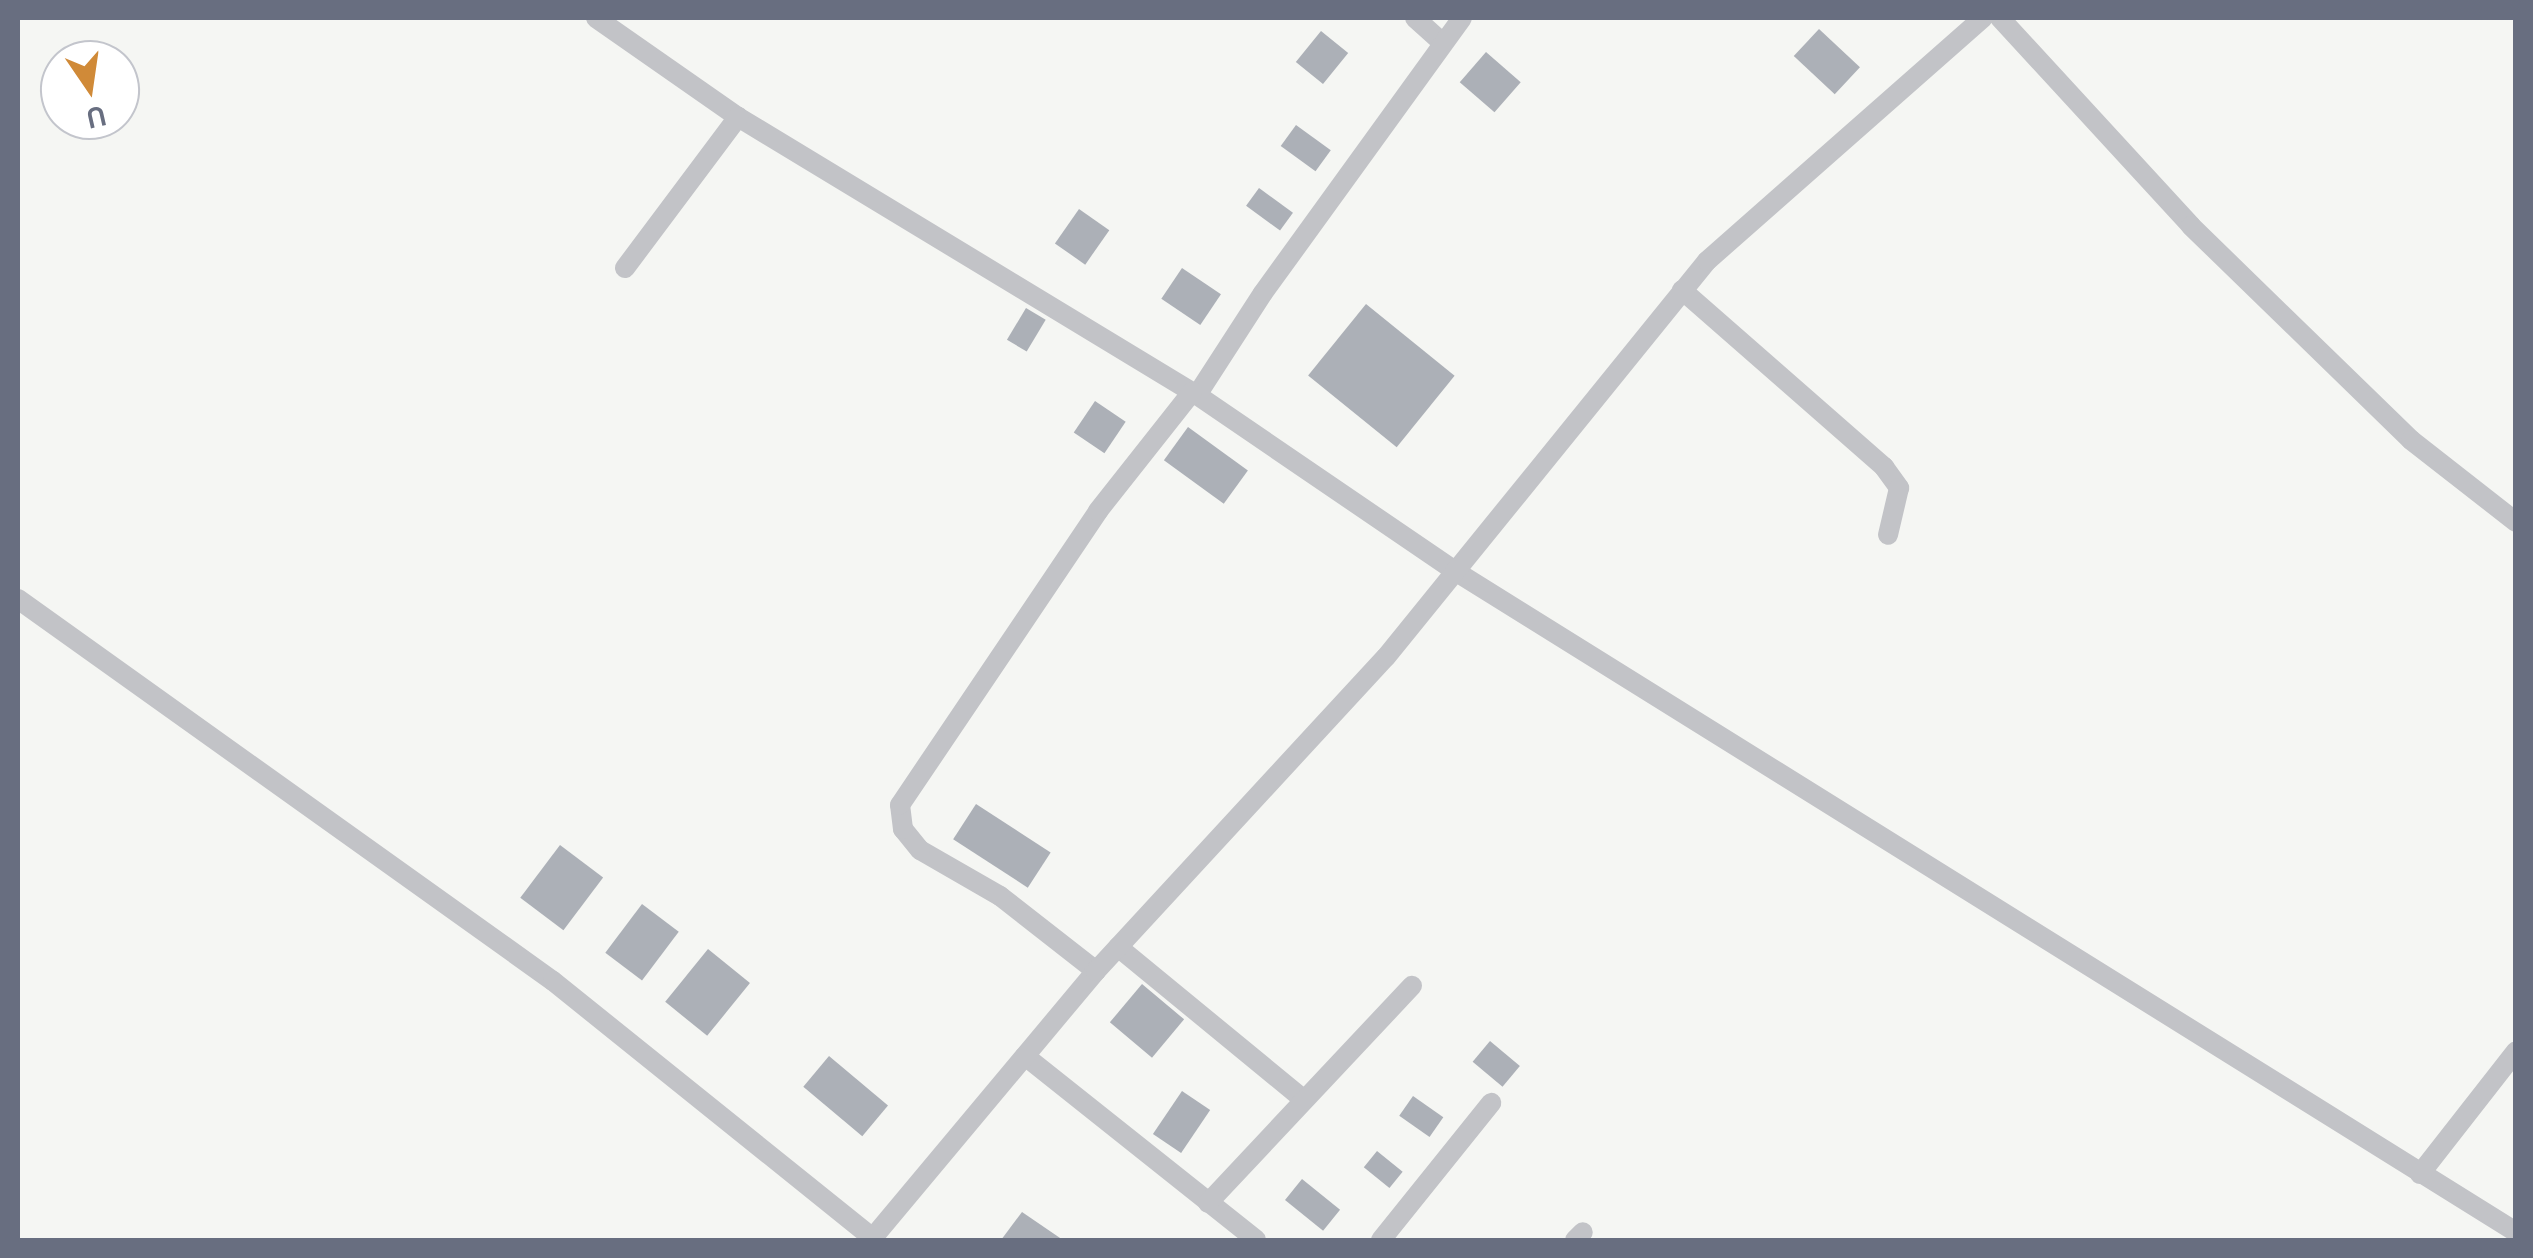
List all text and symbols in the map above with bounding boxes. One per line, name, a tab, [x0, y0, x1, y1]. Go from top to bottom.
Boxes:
north arrow	[40, 40, 140, 140]
text: U	[83, 98, 110, 137]

